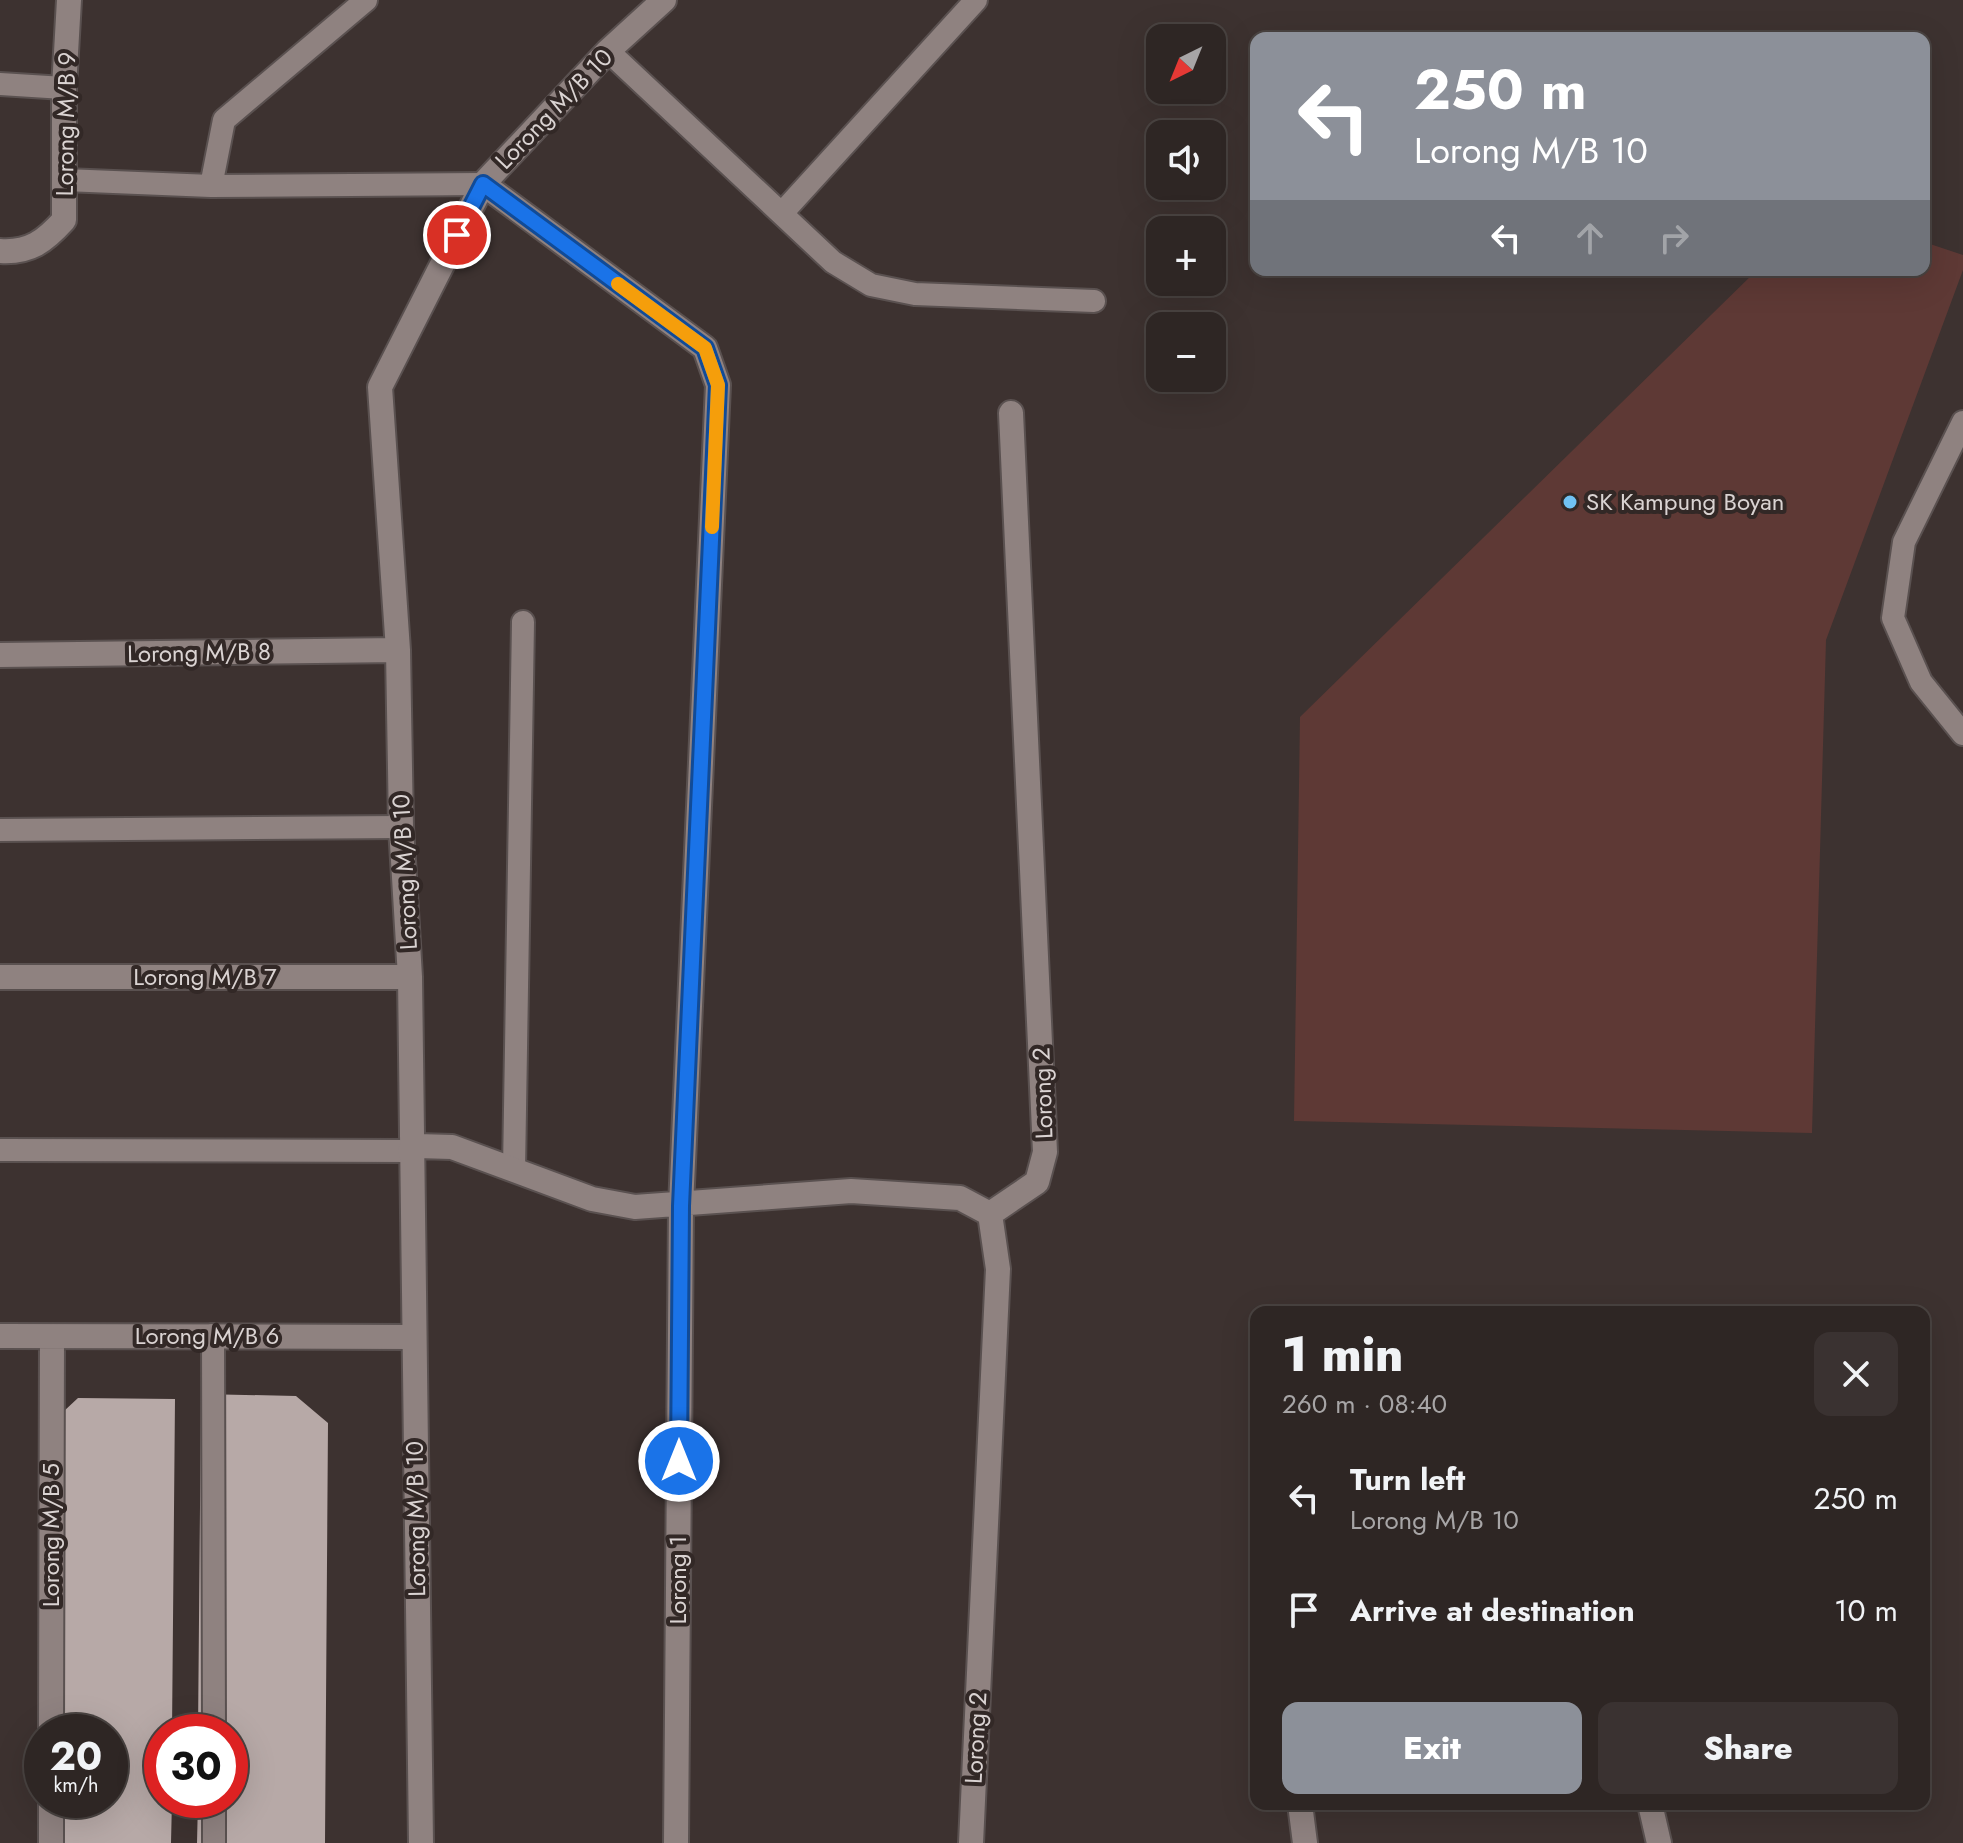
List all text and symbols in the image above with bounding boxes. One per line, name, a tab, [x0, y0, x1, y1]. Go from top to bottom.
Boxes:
north arrow	[1146, 24, 1226, 104]
map controls	[1146, 24, 1226, 392]
street label: Lorong M/B 10	[487, 40, 620, 177]
text: 250 m	[1414, 49, 1587, 130]
street label: Lorong M/B 9	[47, 51, 84, 197]
icon: left	[1282, 64, 1386, 168]
button: sound	[1146, 120, 1226, 200]
text: Lorong M/B 10	[1414, 124, 1648, 176]
pin	[423, 201, 491, 269]
icon: arrive	[435, 213, 479, 257]
button: +	[1146, 216, 1226, 296]
icon: left	[1484, 216, 1528, 260]
icon: ahead	[1568, 216, 1612, 260]
icon: right	[1652, 216, 1696, 260]
button: −	[1146, 312, 1226, 392]
place label: SK Kampung Boyan	[1586, 484, 1784, 519]
marker: SK Kampung Boyan	[1561, 493, 1579, 511]
street label: Lorong M/B 8	[127, 634, 271, 671]
street label: Lorong M/B 10	[383, 793, 426, 951]
street label: Lorong M/B 7	[133, 959, 277, 994]
street label: Lorong 2	[1023, 1046, 1062, 1140]
street label: Lorong M/B 6	[135, 1318, 279, 1353]
text: 1 min	[1282, 1320, 1403, 1389]
button: close	[1814, 1332, 1898, 1416]
text: 260 m · 08:40	[1282, 1385, 1447, 1423]
position arrow	[637, 1419, 721, 1503]
street label: Lorong M/B 10	[397, 1441, 434, 1597]
text: Turn left	[1350, 1458, 1465, 1501]
street label: Lorong M/B 5	[33, 1463, 68, 1607]
icon: left	[1282, 1476, 1326, 1520]
text: 250 m	[1814, 1477, 1898, 1520]
text: Lorong M/B 10	[1350, 1501, 1519, 1539]
street label: Lorong 1	[660, 1535, 695, 1625]
icon: arrive	[1282, 1588, 1326, 1632]
text: Arrive at destination	[1350, 1589, 1635, 1632]
text: 10 m	[1834, 1589, 1898, 1632]
street label: Lorong 2	[956, 1691, 995, 1785]
button: Exit	[1282, 1702, 1582, 1794]
button: Share	[1598, 1702, 1898, 1794]
speed limit sign: 30	[144, 1714, 248, 1818]
text: 20	[50, 1727, 102, 1785]
text: km/h	[53, 1771, 99, 1800]

